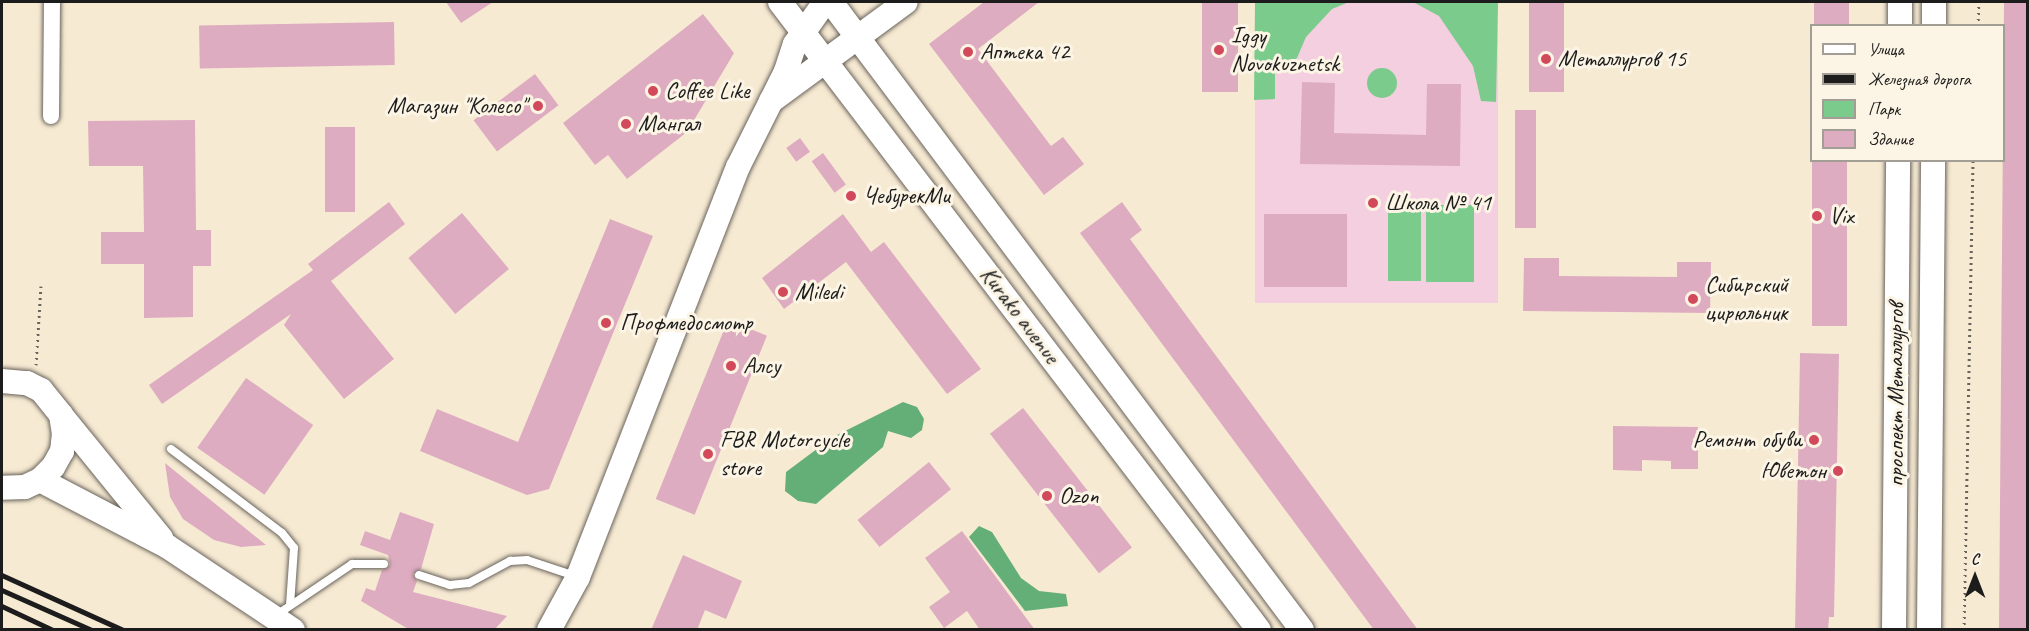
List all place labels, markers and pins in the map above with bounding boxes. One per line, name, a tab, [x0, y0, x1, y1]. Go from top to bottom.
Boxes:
place label: Iggy Novokuznetsk	[1231, 22, 1339, 78]
place label: Аптека 42	[980, 38, 1069, 66]
marker: Iggy Novokuznetsk	[1212, 43, 1226, 57]
marker: Аптека 42	[961, 45, 975, 59]
place label: Металлургов 15	[1558, 45, 1686, 73]
marker: Металлургов 15	[1539, 52, 1553, 66]
place label: Coffee Like	[665, 77, 750, 105]
marker: Coffee Like	[646, 84, 660, 98]
place label: Магазин "Колесо"	[387, 92, 526, 120]
marker: Магазин "Колесо"	[531, 99, 545, 113]
place label: Мангал	[638, 110, 700, 138]
marker: Мангал	[619, 117, 633, 131]
place label: ЧебурекМи	[863, 182, 950, 210]
marker: ЧебурекМи	[844, 189, 858, 203]
place label: Школа № 41	[1385, 189, 1491, 217]
marker: Школа № 41	[1366, 196, 1380, 210]
place label: Vix	[1829, 202, 1853, 230]
marker: Vix	[1810, 209, 1824, 223]
place label: Сибирский цирюльник	[1705, 271, 1788, 327]
place label: Miledi	[795, 278, 843, 306]
marker: Miledi	[776, 285, 790, 299]
marker: Сибирский цирюльник	[1686, 292, 1700, 306]
place label: Профмедосмотр	[620, 309, 752, 337]
marker: Профмедосмотр	[597, 314, 615, 332]
place label: Алсу	[743, 352, 780, 380]
marker: Алсу	[724, 359, 738, 373]
place label: FBR Motorcycle store	[720, 426, 849, 482]
place label: Ремонт обуви	[1694, 426, 1802, 454]
marker: Ремонт обуви	[1807, 433, 1821, 447]
marker: FBR Motorcycle store	[701, 447, 715, 461]
place label: Юветон	[1761, 457, 1826, 485]
marker: Юветон	[1831, 464, 1845, 478]
place label: Ozon	[1059, 482, 1098, 510]
marker: Ozon	[1040, 489, 1054, 503]

